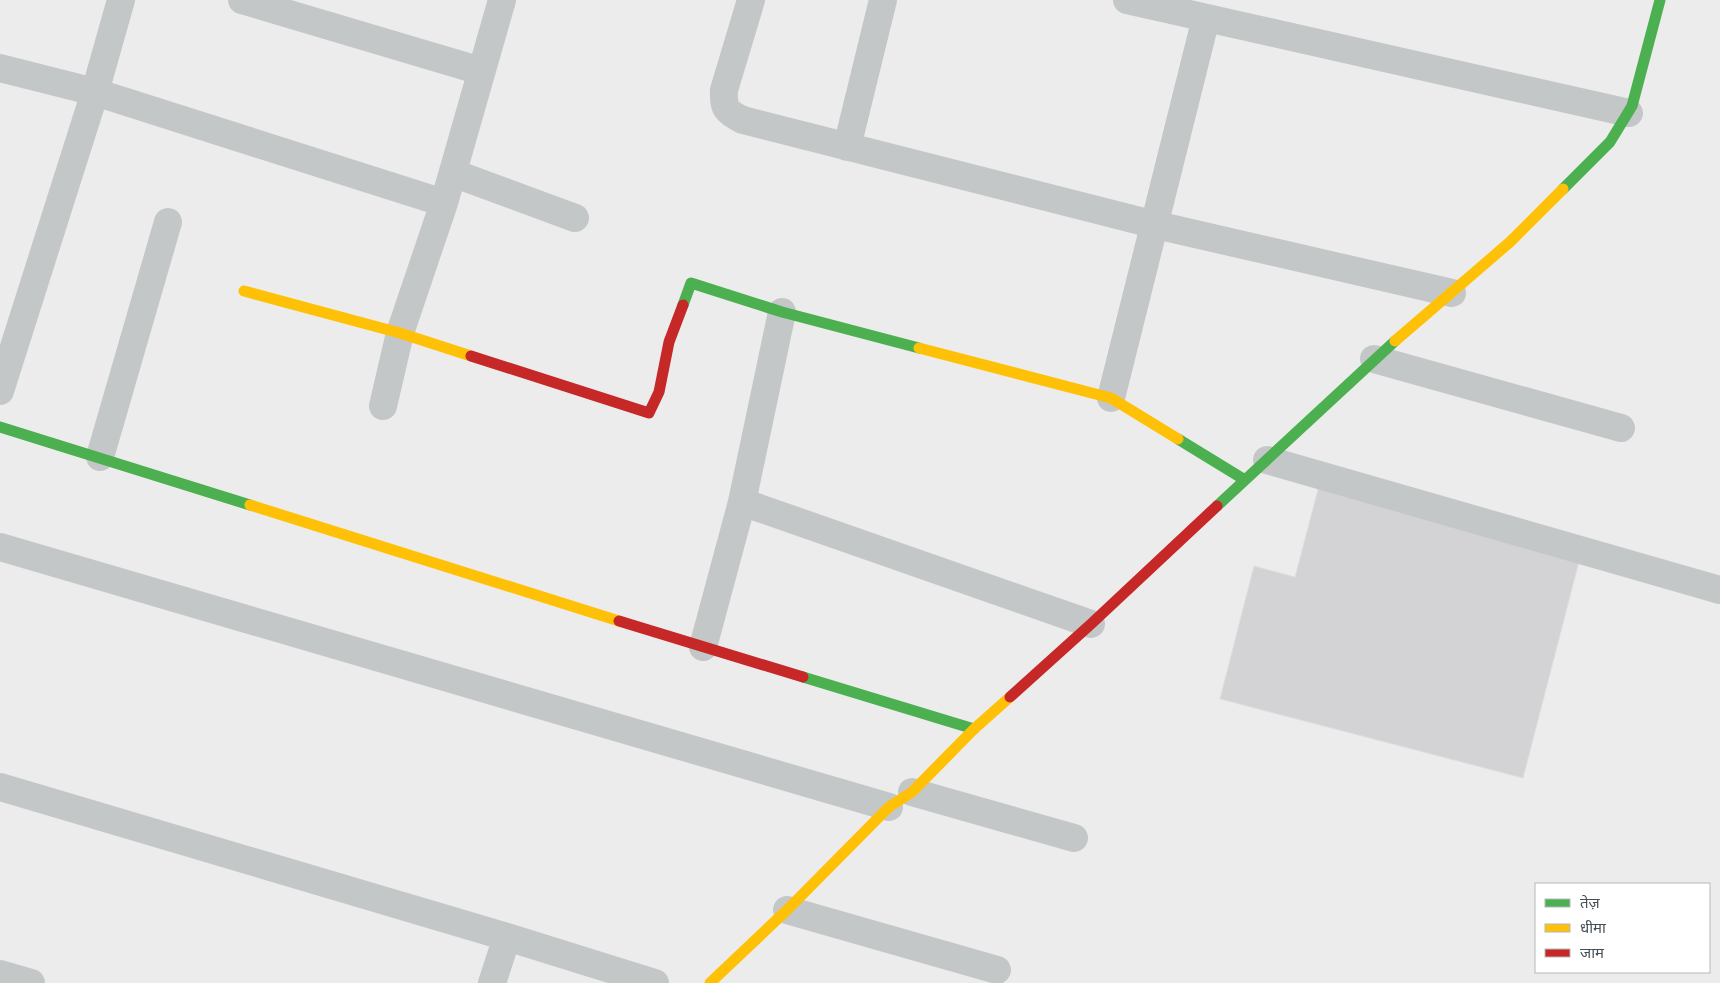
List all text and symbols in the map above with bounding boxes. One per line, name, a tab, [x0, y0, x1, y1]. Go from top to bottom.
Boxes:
legend	[1535, 883, 1710, 973]
text: तेज़	[1580, 894, 1601, 911]
text: धीमा	[1580, 919, 1607, 936]
text: जाम	[1580, 944, 1605, 961]

